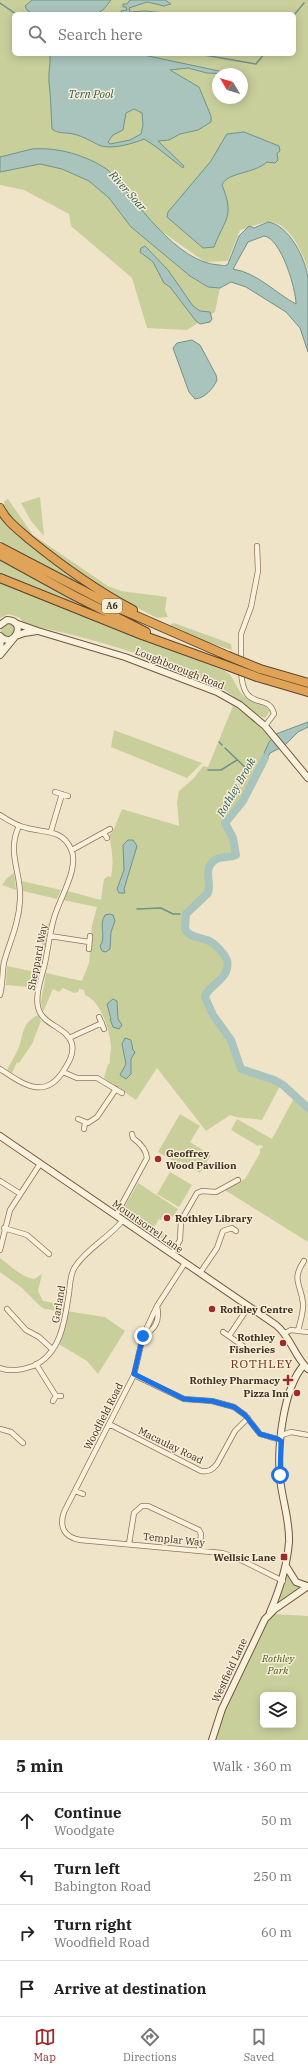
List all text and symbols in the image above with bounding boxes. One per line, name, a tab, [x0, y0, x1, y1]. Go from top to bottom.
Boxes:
search box	[12, 12, 296, 56]
icon: search	[26, 23, 48, 45]
text: Search here	[58, 25, 143, 44]
north arrow	[212, 68, 248, 104]
water label: Tern Pool	[69, 87, 114, 101]
water label: River Soar	[106, 167, 151, 215]
road number: A6	[102, 599, 122, 613]
street label: Loughborough Road	[133, 645, 226, 692]
water label: Rothley Brook	[213, 755, 259, 820]
street label: Sheppard Way	[25, 922, 50, 992]
place label: Geoffrey Wood Pavilion	[166, 1147, 237, 1172]
marker: Geoffrey Wood Pavilion	[153, 1154, 163, 1164]
street label: Mountsorrel Lane	[110, 1197, 186, 1256]
place label: Rothley Library	[175, 1212, 253, 1225]
marker: Rothley Library	[162, 1213, 172, 1223]
street label: Garland	[49, 1284, 68, 1324]
place label: Rothley Centre	[220, 1303, 293, 1316]
marker: Rothley Centre	[207, 1304, 217, 1314]
route end	[134, 1327, 152, 1345]
place label: Rothley Fisheries	[229, 1331, 275, 1356]
marker: Rothley Fisheries	[278, 1338, 288, 1348]
district label: ROTHLEY	[231, 1356, 293, 1371]
place label: Rothley Pharmacy	[190, 1374, 280, 1387]
marker: Rothley Pharmacy	[283, 1375, 293, 1385]
street label: Woodfield Road	[81, 1380, 126, 1452]
place label: Pizza Inn	[243, 1387, 289, 1400]
marker: Pizza Inn	[292, 1388, 302, 1398]
street label: Macaulay Road	[136, 1424, 205, 1467]
route start	[271, 1466, 289, 1484]
street label: Templar Way	[142, 1530, 206, 1549]
place label: Wellsic Lane	[214, 1551, 276, 1564]
marker: Wellsic Lane	[279, 1552, 289, 1562]
street label: Westfield Lane	[209, 1636, 250, 1704]
park label: Rothley Park	[261, 1652, 295, 1677]
map controls	[260, 1692, 296, 1728]
button: layers	[260, 1692, 296, 1728]
text: 5 min	[16, 1755, 64, 1777]
text: Walk · 360 m	[213, 1758, 292, 1775]
text: Continue	[54, 1803, 121, 1822]
icon: ahead	[16, 1810, 38, 1832]
text: 50 m	[261, 1812, 292, 1829]
text: Woodgate	[54, 1822, 114, 1839]
text: Turn left	[54, 1859, 120, 1878]
icon: left	[16, 1866, 38, 1888]
text: 250 m	[253, 1868, 292, 1885]
text: Babington Road	[54, 1878, 151, 1895]
text: Turn right	[54, 1915, 132, 1934]
icon: right	[16, 1922, 38, 1944]
text: 60 m	[261, 1924, 292, 1941]
text: Woodfield Road	[54, 1934, 150, 1951]
icon: arrive	[16, 1978, 38, 2000]
text: Arrive at destination	[54, 1979, 206, 1998]
tab: Map	[34, 2026, 56, 2064]
tab: Directions	[123, 2026, 177, 2064]
tab: Saved	[244, 2026, 274, 2064]

